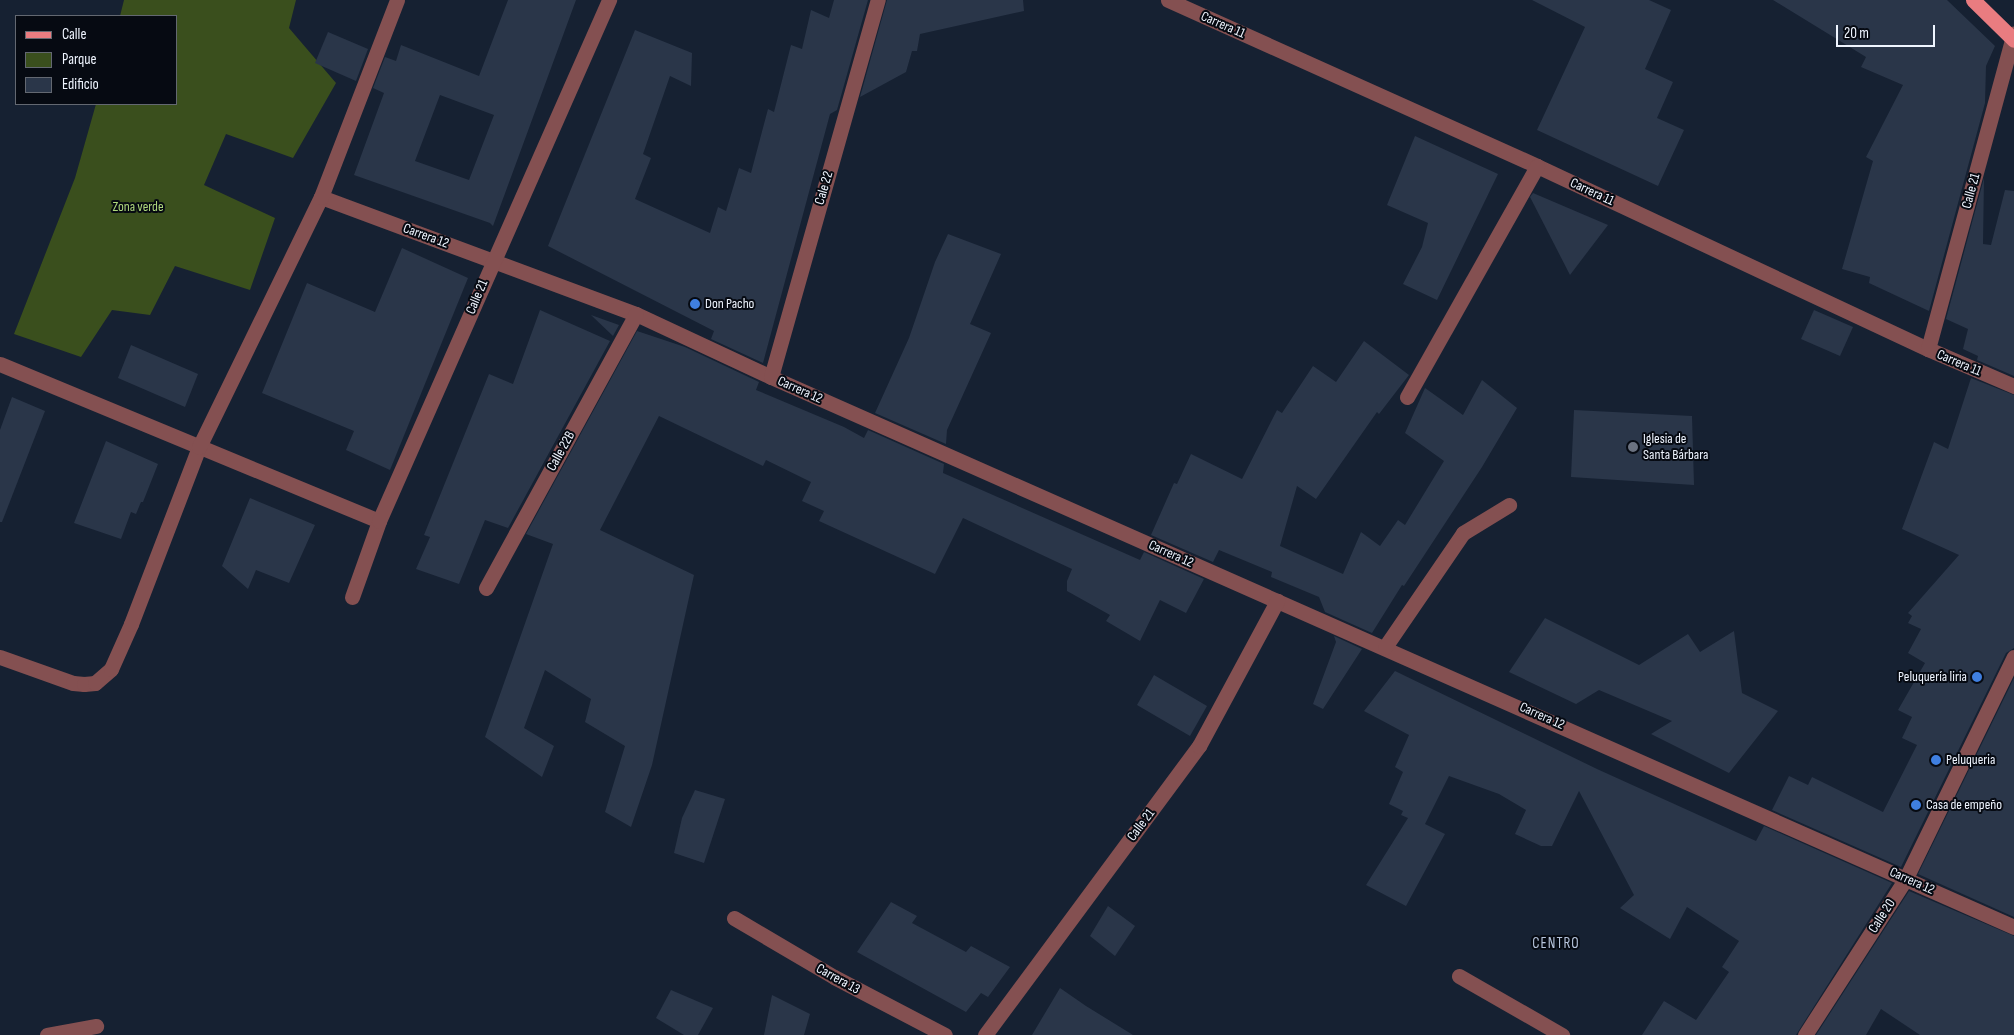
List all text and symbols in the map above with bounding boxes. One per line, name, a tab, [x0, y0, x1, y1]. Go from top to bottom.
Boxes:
street label: Carrera 11	[1198, 8, 1248, 42]
legend	[15, 15, 178, 105]
scale bar	[1839, 15, 1938, 47]
text: 20 m	[1844, 24, 1869, 43]
text: Calle	[62, 25, 86, 44]
text: Parque	[62, 50, 97, 69]
text: Edificio	[62, 75, 99, 94]
street label: Cale 22	[811, 169, 837, 207]
street label: Calle 21	[1958, 172, 1984, 210]
street label: Carrera 11	[1567, 175, 1617, 209]
park label: Zona verde	[112, 199, 164, 215]
street label: Carrera 12	[401, 220, 451, 252]
street label: Calle 21	[462, 277, 492, 317]
place label: Don Pacho	[705, 296, 754, 312]
marker: Don Pacho	[689, 298, 701, 310]
street label: Carrera 11	[1934, 346, 1984, 380]
street label: Carrera 12	[775, 373, 825, 407]
street label: Calle 22B	[543, 428, 579, 474]
place label: Iglesia de Santa Bárbara	[1643, 431, 1708, 464]
marker: Iglesia de Santa Bárbara	[1627, 441, 1639, 453]
street label: Carrera 12	[1146, 537, 1196, 571]
place label: Peluquería liria	[1898, 669, 1967, 685]
marker: Peluquería liria	[1971, 671, 1983, 683]
street label: Carrera 12	[1517, 699, 1567, 733]
place label: Peluqueria	[1946, 752, 1995, 768]
marker: Peluqueria	[1930, 754, 1942, 766]
place label: Casa de empeño	[1926, 797, 2002, 813]
marker: Casa de empeño	[1910, 799, 1922, 811]
street label: Calle 21	[1124, 806, 1158, 844]
street label: Carrera 12	[1887, 864, 1937, 898]
street label: Calle 20	[1865, 896, 1899, 936]
district label: CENTRO	[1532, 935, 1580, 953]
street label: Carrera 13	[813, 960, 863, 998]

